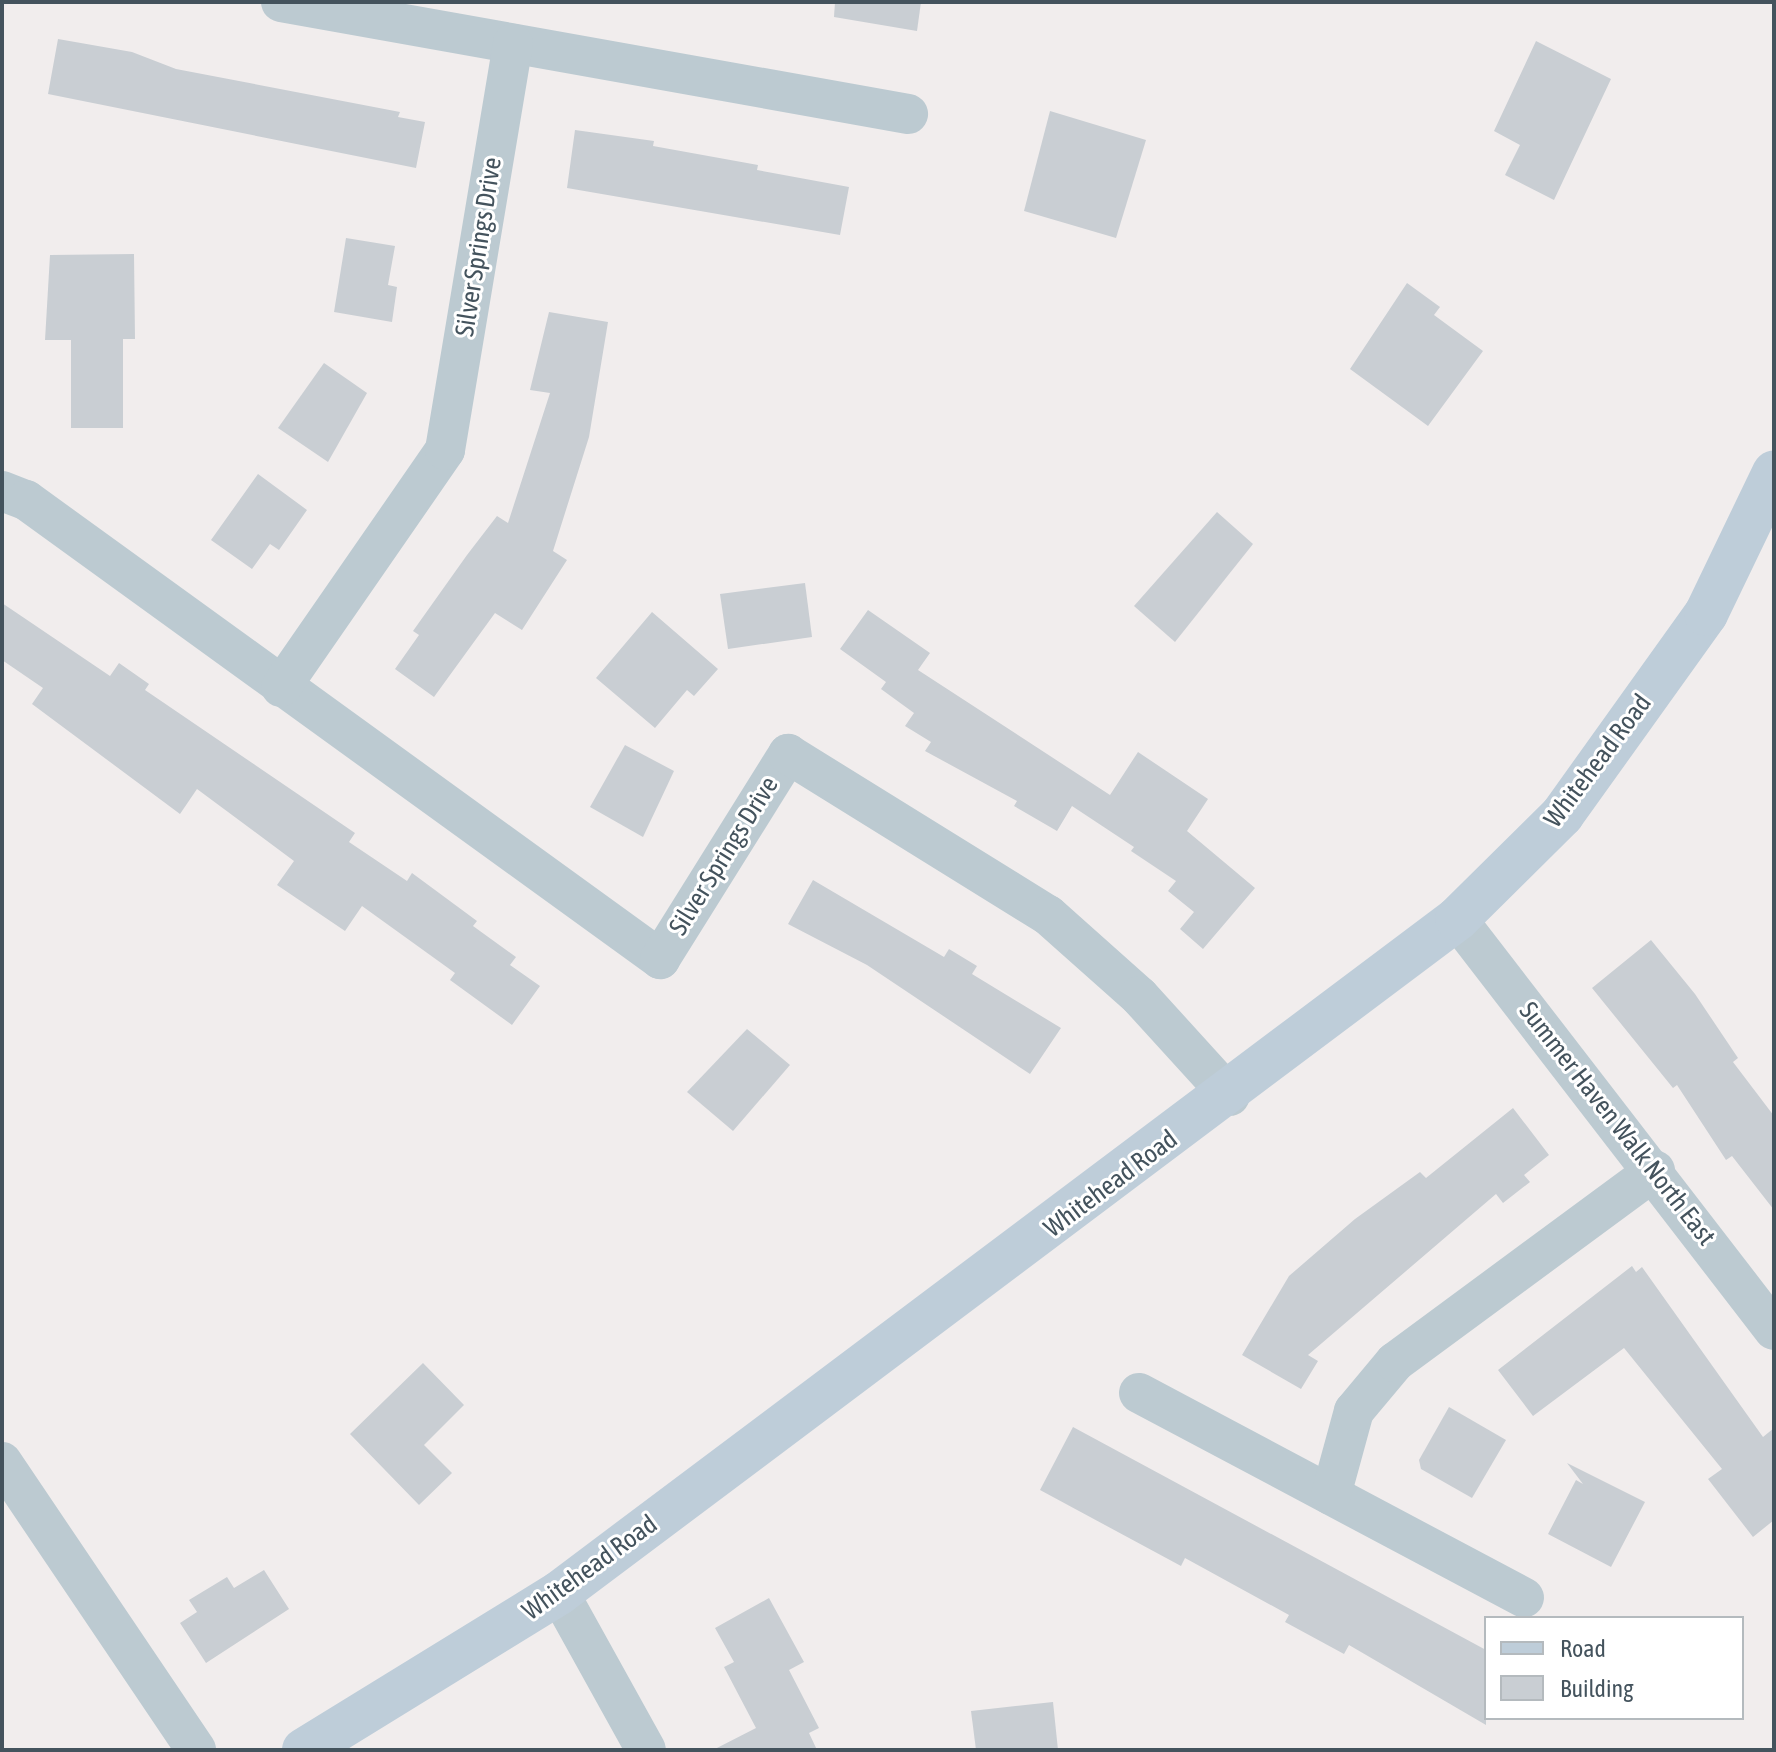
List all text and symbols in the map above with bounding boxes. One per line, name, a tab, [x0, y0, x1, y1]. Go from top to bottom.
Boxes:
street label: Silver Springs Drive	[449, 155, 509, 339]
street label: Whitehead Road	[1538, 688, 1658, 834]
street label: Silver Springs Drive	[663, 771, 785, 941]
street label: Summer Haven Walk North East	[1512, 996, 1722, 1252]
street label: Whitehead Road	[1038, 1124, 1184, 1244]
street label: Whitehead Road	[517, 1509, 663, 1627]
legend	[1484, 1616, 1744, 1720]
text: Road	[1560, 1635, 1606, 1662]
text: Building	[1560, 1675, 1633, 1702]

